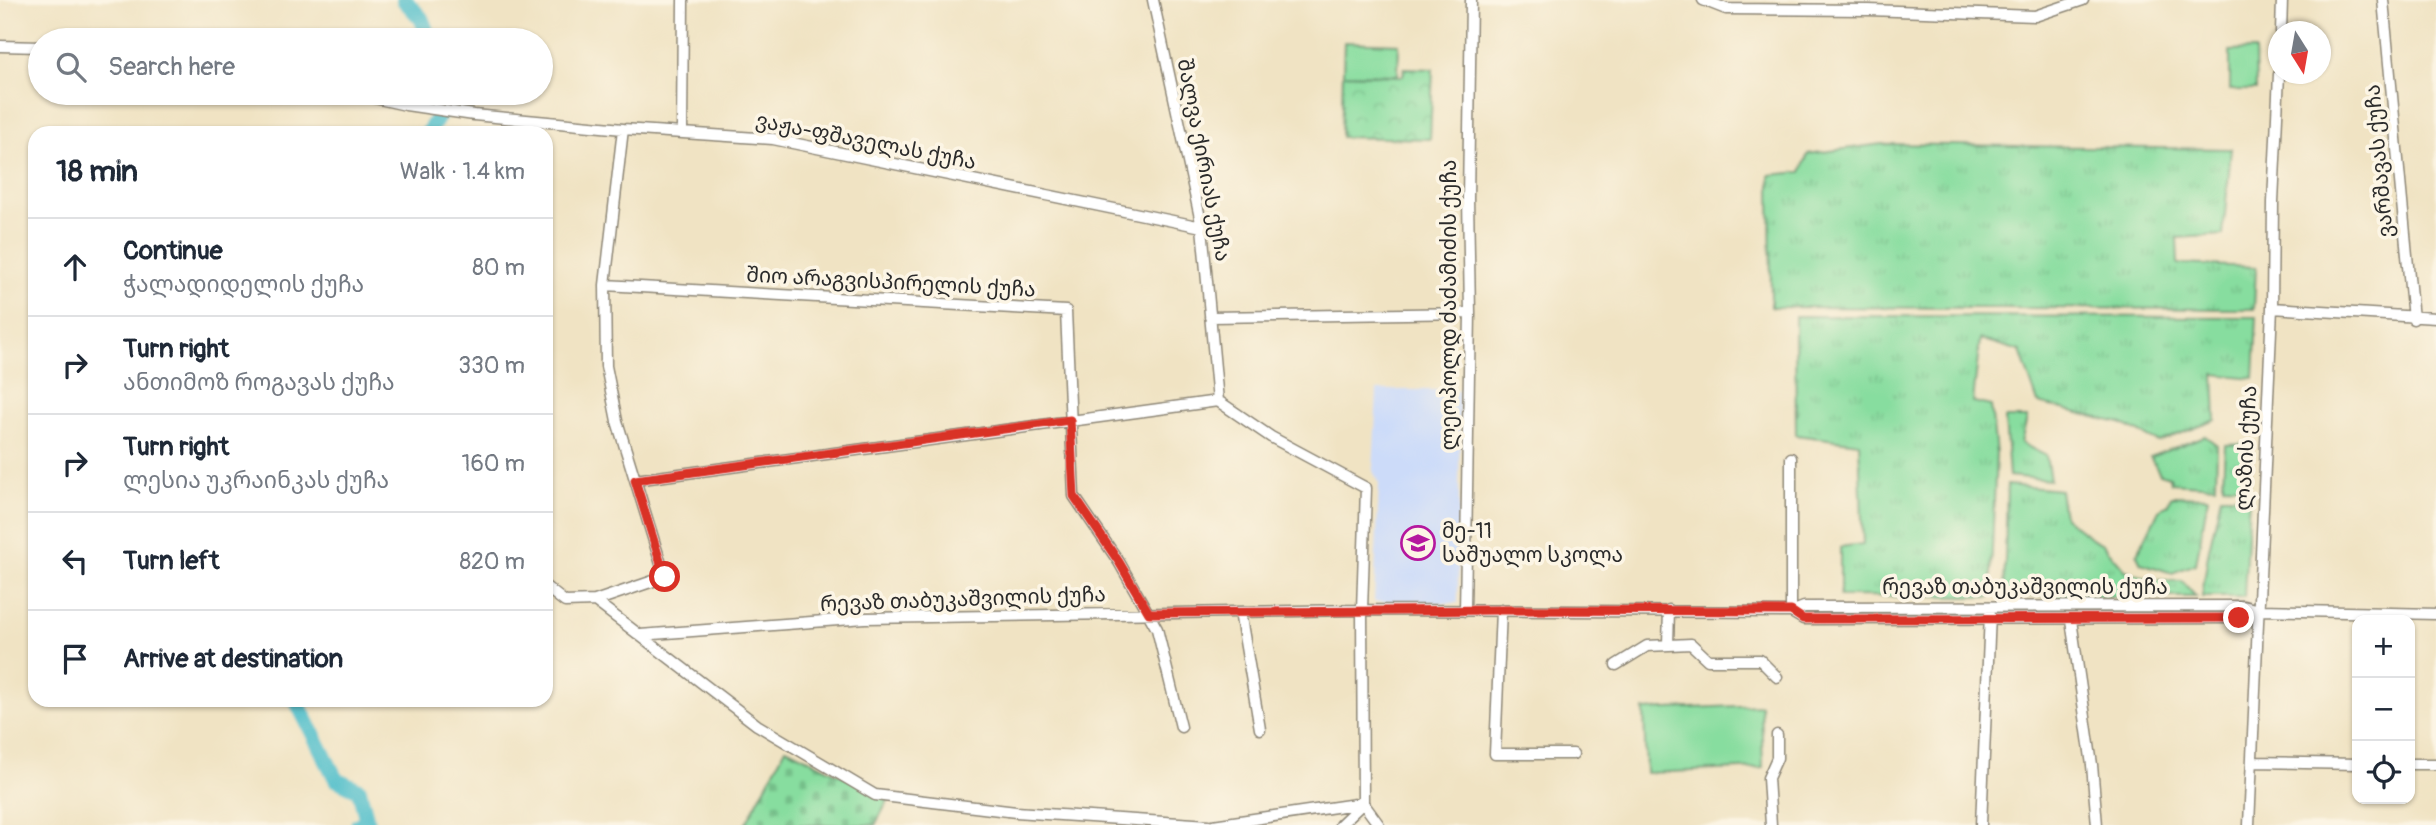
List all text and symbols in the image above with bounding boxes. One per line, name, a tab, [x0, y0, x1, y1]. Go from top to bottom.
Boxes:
north arrow	[2268, 21, 2331, 84]
search box	[28, 28, 553, 105]
icon: search	[52, 48, 90, 86]
text: Search here	[108, 51, 235, 83]
street label: შალვა ქირიას ქუჩა	[1171, 56, 1236, 264]
street label: ვარშავას ქუჩა	[2359, 83, 2400, 239]
street label: ვაჟა-ფშაველას ქუჩა	[753, 107, 978, 176]
text: 18 min	[56, 153, 138, 190]
text: Walk · 1.4 km	[400, 157, 525, 186]
street label: ლეოპოლდ ძაძამიძის ქუჩა	[1436, 159, 1463, 451]
text: Continue	[123, 235, 223, 267]
icon: ahead	[56, 248, 94, 286]
text: 80 m	[472, 253, 525, 282]
street label: შიო არაგვისპირელის ქუჩა	[746, 261, 1036, 304]
text: ჭალადიდელის ქუჩა	[123, 270, 364, 299]
text: Turn right	[123, 333, 229, 365]
icon: right	[56, 346, 94, 384]
text: 330 m	[458, 351, 525, 380]
text: ანთიმოზ როგავას ქუჩა	[123, 368, 395, 397]
street label: ლაზის ქუჩა	[2230, 385, 2263, 511]
text: Turn right	[123, 431, 229, 463]
icon: right	[56, 444, 94, 482]
text: 160 m	[461, 449, 525, 478]
text: ლესია უკრაინკას ქუჩა	[123, 466, 389, 495]
place label: მე-11 საშუალო სკოლა	[1442, 518, 1623, 569]
school or university icon: მე-11 საშუალო სკოლა	[1399, 524, 1437, 562]
icon: left	[56, 542, 94, 580]
text: Turn left	[123, 545, 219, 577]
text: 820 m	[459, 547, 525, 576]
route start	[649, 561, 680, 592]
street label: რევაზ თაბუკაშვილის ქუჩა	[1882, 574, 2168, 601]
street label: რევაზ თაბუკაშვილის ქუჩა	[820, 581, 1106, 618]
route end	[2223, 602, 2254, 633]
map controls	[2352, 615, 2415, 804]
button: +	[2352, 615, 2415, 678]
icon: arrive	[56, 640, 94, 678]
text: Arrive at destination	[123, 643, 343, 675]
button: −	[2352, 678, 2415, 741]
button: locate	[2352, 741, 2415, 804]

